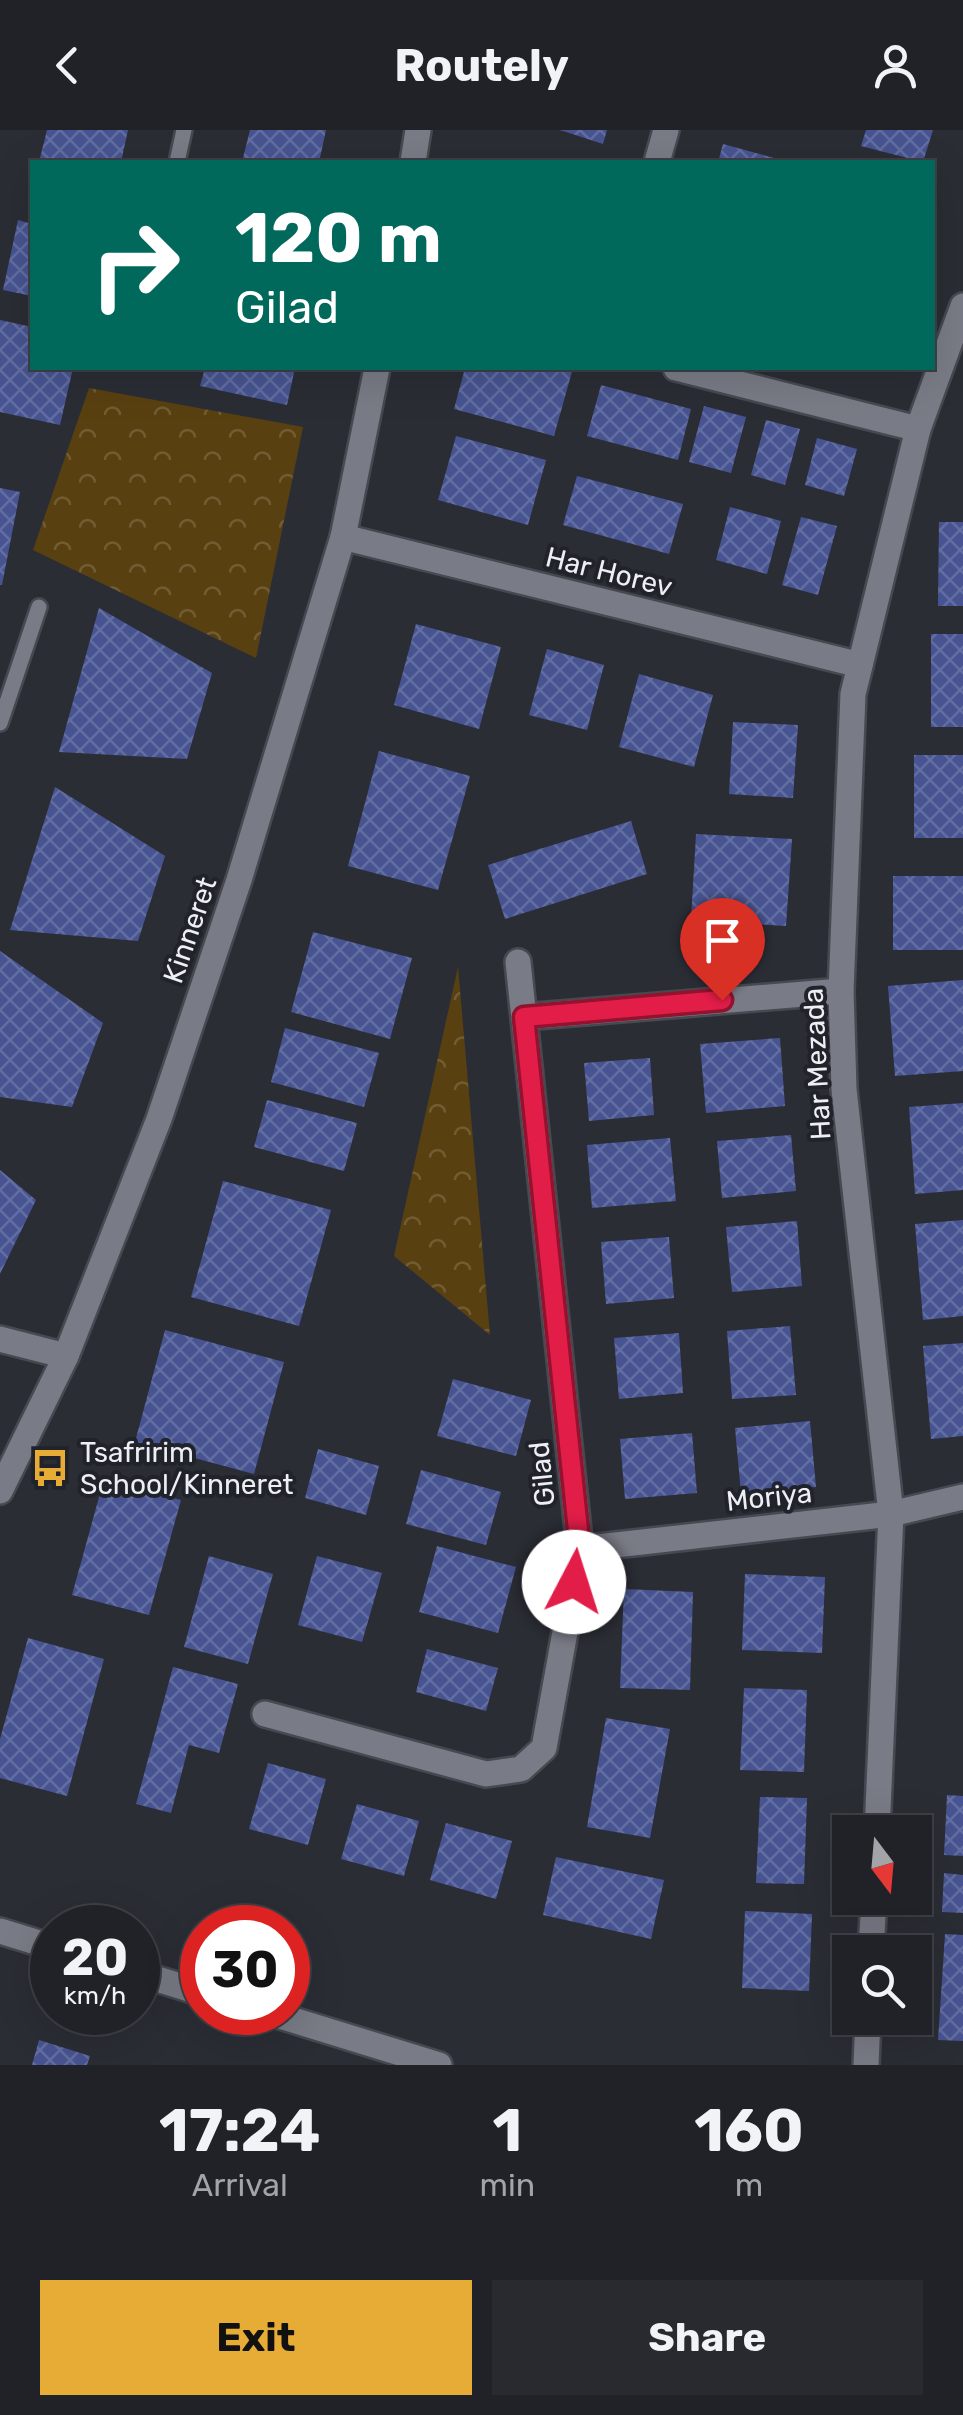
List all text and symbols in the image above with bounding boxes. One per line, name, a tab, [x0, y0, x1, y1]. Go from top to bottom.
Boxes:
icon: back	[40, 38, 95, 93]
icon: person	[868, 38, 923, 93]
text: Routely	[394, 39, 569, 92]
text: 120 m	[235, 197, 442, 280]
icon: right	[70, 200, 200, 330]
text: Gilad	[235, 281, 339, 334]
street label: Har Horev	[542, 540, 676, 604]
street label: Kinneret	[156, 873, 224, 987]
pin	[680, 898, 765, 1001]
icon: arrive	[695, 913, 750, 968]
street label: Har Mezada	[797, 987, 837, 1141]
place label: Tsafririm School/Kinneret	[80, 1436, 293, 1501]
street label: Gilad	[522, 1440, 562, 1508]
bus stop icon: Tsafririm School/Kinneret	[29, 1447, 71, 1489]
street label: Moriya	[724, 1476, 814, 1518]
position arrow	[522, 1530, 626, 1634]
north arrow	[832, 1815, 932, 1915]
map controls	[832, 1815, 932, 2035]
speed limit sign: 30	[180, 1905, 310, 2035]
text: 20	[62, 1928, 128, 1988]
button: search	[832, 1935, 932, 2035]
text: km/h	[64, 1981, 126, 2010]
text: 17:24	[159, 2095, 321, 2166]
text: 1	[492, 2095, 522, 2166]
text: 160	[694, 2095, 804, 2166]
text: Arrival	[192, 2166, 288, 2204]
text: min	[480, 2166, 535, 2204]
text: m	[735, 2166, 763, 2204]
button: Exit	[40, 2280, 472, 2395]
button: Share	[492, 2280, 923, 2395]

